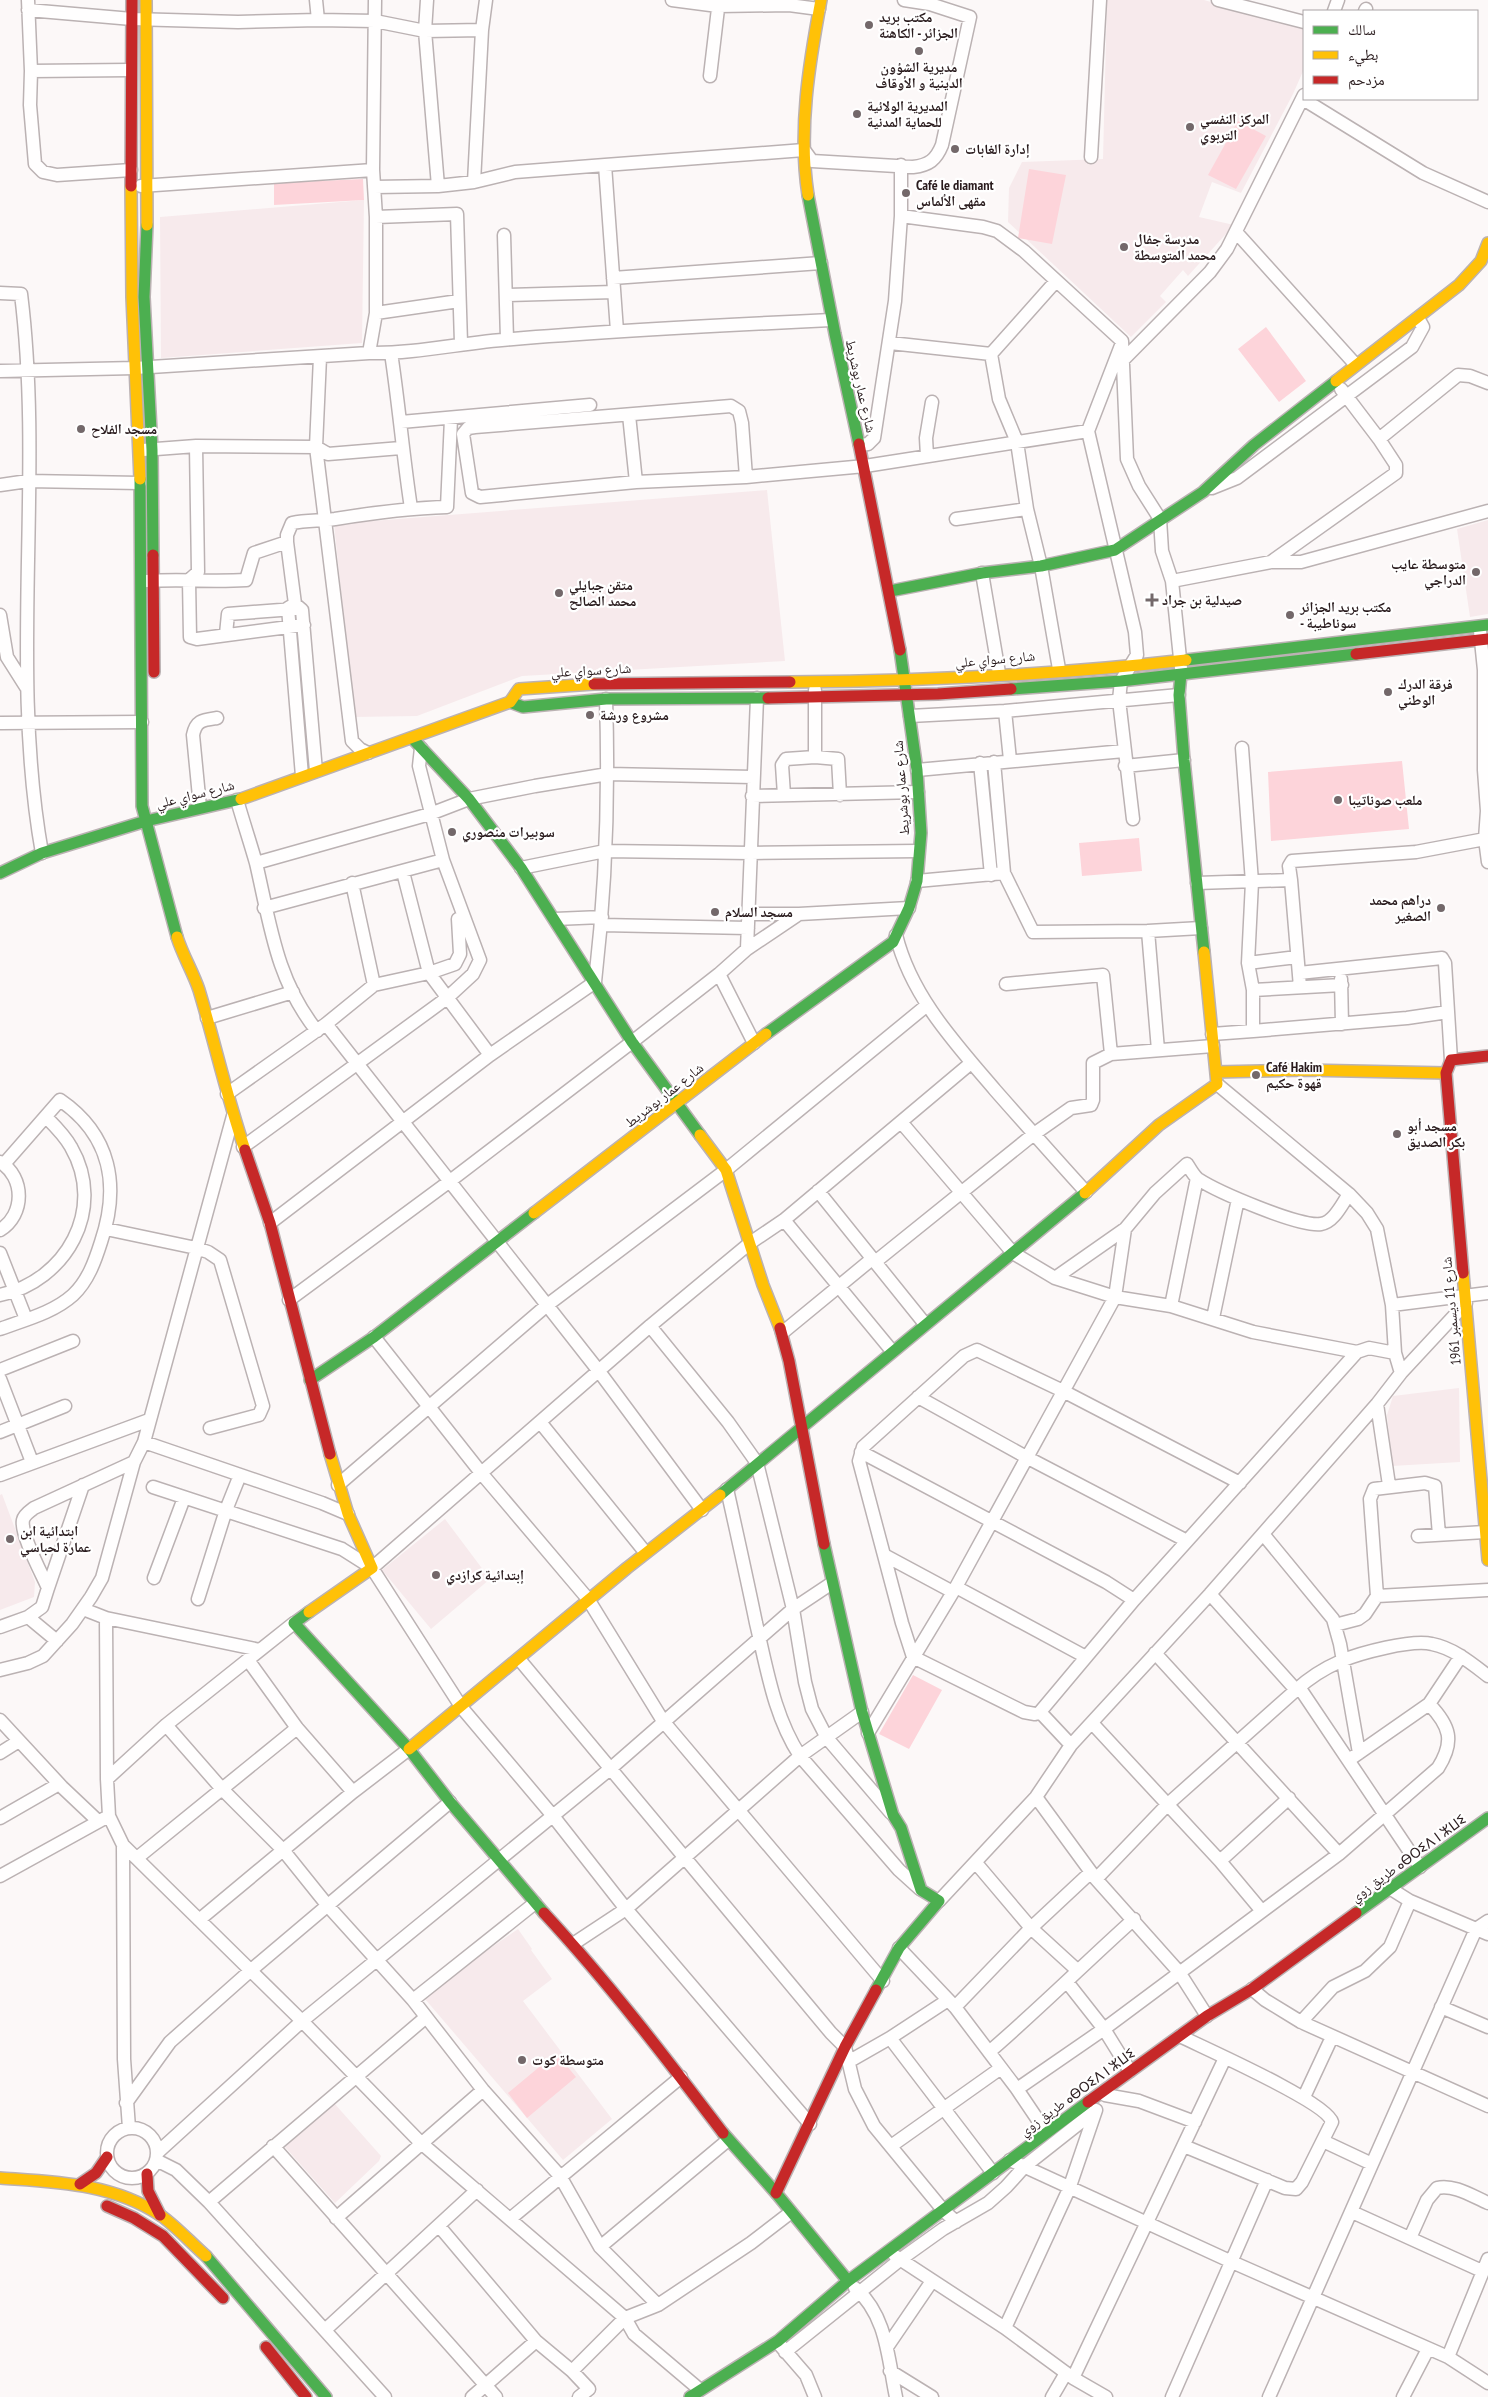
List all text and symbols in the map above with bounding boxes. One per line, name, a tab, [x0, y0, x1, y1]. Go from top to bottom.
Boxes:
place label: مكتب بريد الجزائر - الكاهنة	[879, 8, 958, 42]
legend	[1303, 10, 1478, 100]
marker: مكتب بريد الجزائر - الكاهنة	[863, 19, 875, 31]
text: سالك	[1348, 20, 1376, 39]
marker: مديرية الشؤون الدينية و الأوقاف	[913, 45, 925, 57]
text: بطيء	[1348, 45, 1378, 67]
place label: مديرية الشؤون الدينية و الأوقاف	[875, 58, 963, 92]
text: مزدحم	[1348, 70, 1385, 90]
place label: المديرية الولائية للحماية المدنية	[867, 97, 948, 131]
marker: المديرية الولائية للحماية المدنية	[851, 108, 863, 120]
place label: المركز النفسي التربوي	[1200, 110, 1269, 146]
marker: المركز النفسي التربوي	[1184, 121, 1196, 133]
place label: إدارة الغابات	[965, 140, 1030, 158]
marker: إدارة الغابات	[949, 143, 961, 155]
place label: Café le diamant مقهى الألماس	[916, 176, 994, 210]
marker: Café le diamant مقهى الألماس	[900, 187, 912, 199]
place label: مدرسة جفال محمد المتوسطة	[1134, 230, 1216, 264]
marker: مدرسة جفال محمد المتوسطة	[1118, 241, 1130, 253]
street label: شارع عمار بوشريط	[841, 338, 880, 435]
place label: مسجد الفلاح	[91, 420, 157, 438]
marker: مسجد الفلاح	[75, 423, 87, 435]
place label: متوسطة عايب الدراجي	[1391, 555, 1466, 591]
marker: متوسطة عايب الدراجي	[1470, 566, 1482, 578]
place label: متقن جبايلي محمد الصالح	[569, 576, 636, 610]
marker: متقن جبايلي محمد الصالح	[553, 587, 565, 599]
place label: صيدلية بن جراد	[1162, 591, 1242, 609]
marker: صيدلية بن جراد	[1146, 594, 1158, 606]
place label: مكتب بريد الجزائر - سوناطيبة	[1299, 598, 1391, 632]
marker: مكتب بريد الجزائر - سوناطيبة	[1284, 609, 1296, 621]
street label: شارع سواي علي	[954, 647, 1036, 674]
street label: شارع سواي علي	[550, 659, 632, 684]
place label: فرقة الدرك الوطني	[1398, 675, 1453, 711]
marker: فرقة الدرك الوطني	[1382, 686, 1394, 698]
place label: مشروع ورشة	[600, 706, 669, 724]
marker: مشروع ورشة	[584, 709, 596, 721]
street label: شارع عمار بوشريط	[889, 740, 914, 836]
street label: شارع سواي علي	[154, 776, 237, 815]
place label: ملعب صوناتيبا	[1348, 791, 1422, 809]
marker: ملعب صوناتيبا	[1332, 794, 1344, 806]
place label: سوبيرات منصوري	[462, 823, 555, 843]
marker: سوبيرات منصوري	[446, 826, 458, 838]
place label: دراهم محمد الصغير	[1369, 891, 1431, 925]
marker: دراهم محمد الصغير	[1435, 902, 1447, 914]
place label: مسجد السلام	[725, 903, 793, 922]
marker: مسجد السلام	[709, 906, 721, 918]
place label: Café Hakim قهوة حكيم	[1266, 1058, 1322, 1093]
street label: شارع عمار بوشريط	[621, 1059, 708, 1132]
marker: Café Hakim قهوة حكيم	[1250, 1069, 1262, 1081]
place label: مسجد أبو بكر الصديق	[1407, 1117, 1465, 1151]
marker: مسجد أبو بكر الصديق	[1391, 1128, 1403, 1140]
street label: شارع 11 ديسمبر 1961	[1437, 1256, 1466, 1366]
place label: ابتدائية ابن عمارة لحباسي	[20, 1522, 91, 1558]
marker: ابتدائية ابن عمارة لحباسي	[4, 1533, 16, 1545]
place label: إبتدائية كرازدي	[446, 1566, 524, 1586]
marker: إبتدائية كرازدي	[430, 1569, 442, 1581]
street label: طريق زوي ⴰⴱⵔⵉⴷ ⵏ ⵣⵡⵉ	[1347, 1810, 1471, 1908]
street label: طريق زوي ⴰⴱⵔⵉⴷ ⵏ ⵣⵡⵉ	[1016, 2044, 1140, 2142]
place label: متوسطة كوت	[532, 2051, 604, 2069]
marker: متوسطة كوت	[516, 2054, 528, 2066]

